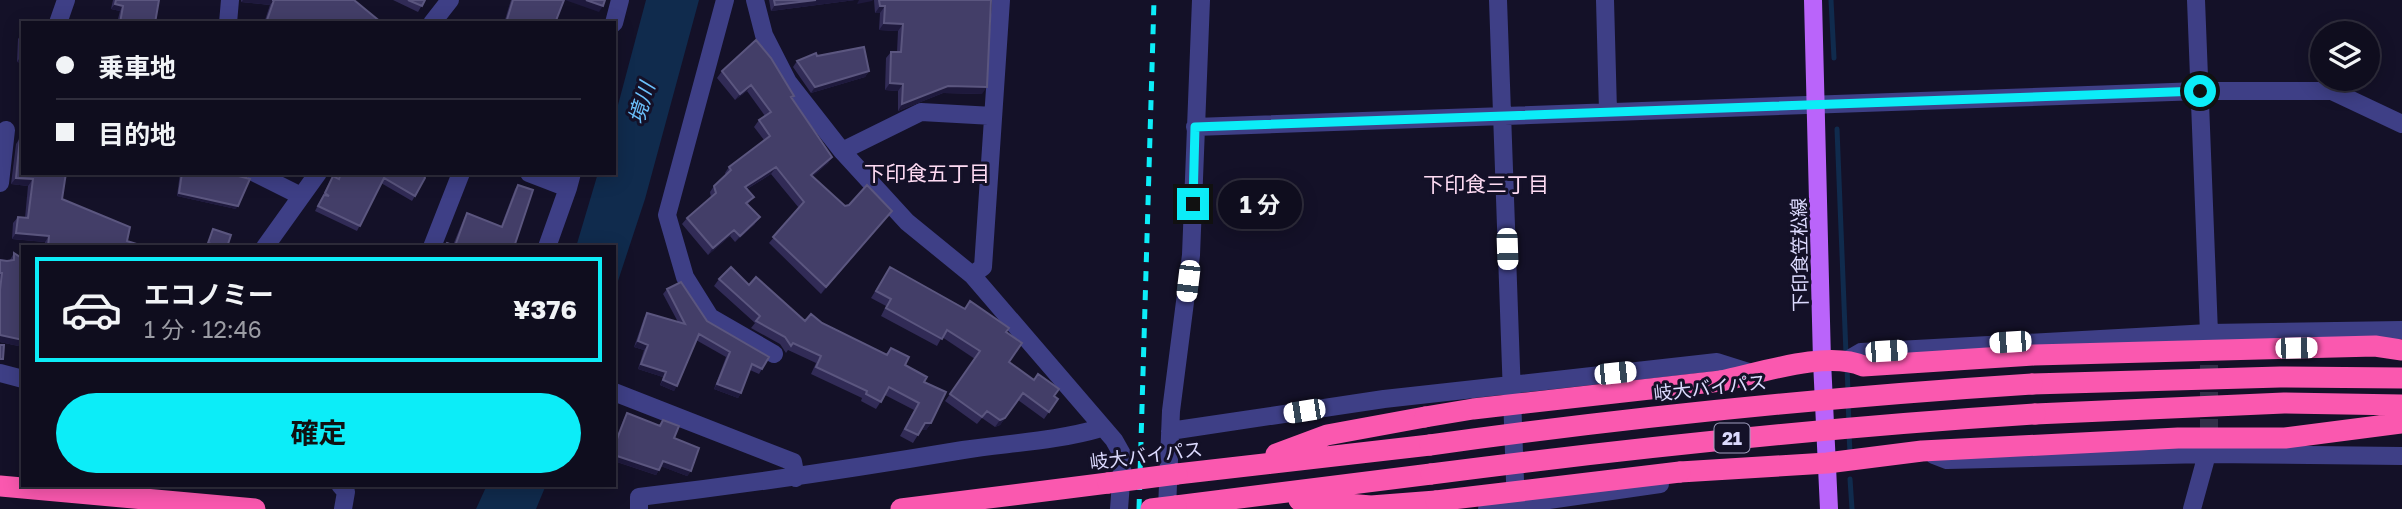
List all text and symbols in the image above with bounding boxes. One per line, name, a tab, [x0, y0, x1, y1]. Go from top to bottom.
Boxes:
map controls	[2310, 21, 2380, 91]
button: layers	[2310, 21, 2380, 91]
text: 乗車地	[98, 52, 176, 83]
route start	[2184, 75, 2216, 107]
water label: 境川	[622, 77, 660, 127]
text: 目的地	[98, 119, 176, 150]
district label: 下印食五丁目	[864, 160, 990, 186]
district label: 下印食三丁目	[1423, 171, 1549, 197]
callout: 1 分	[1218, 180, 1302, 228]
route end	[1177, 188, 1209, 220]
text: 1 分	[1240, 190, 1280, 218]
street label: 下印食笠松線	[1787, 198, 1811, 312]
car	[1496, 228, 1519, 270]
car	[1176, 259, 1201, 303]
icon: car	[60, 278, 123, 341]
text: エコノミー	[144, 279, 274, 310]
text: ¥376	[513, 294, 577, 325]
text: 1 分 · 12:46	[144, 315, 262, 343]
car	[1989, 330, 2032, 354]
car	[2275, 337, 2318, 359]
car	[1865, 339, 1908, 363]
car	[1594, 360, 1637, 386]
street label: 岐大バイパス	[1652, 370, 1768, 404]
button: 確定	[56, 393, 581, 473]
car	[1282, 397, 1327, 425]
road number: 21	[1714, 424, 1750, 452]
street label: 岐大バイパス	[1088, 437, 1204, 473]

